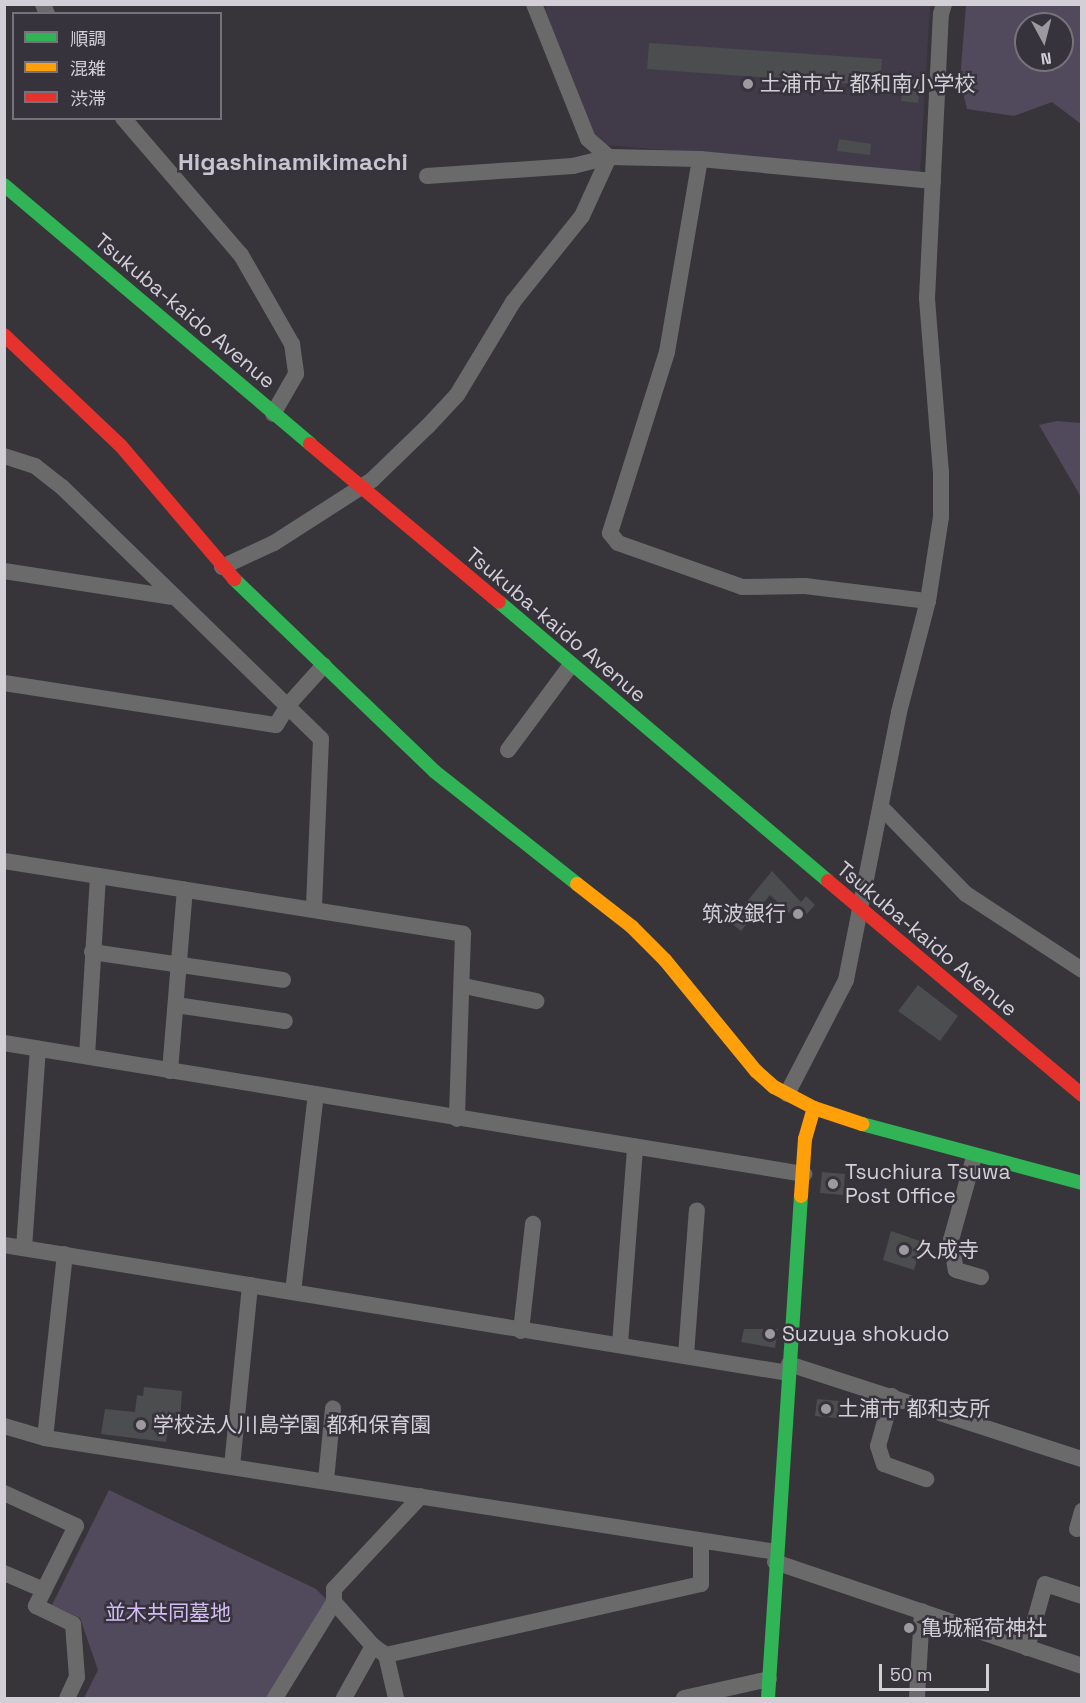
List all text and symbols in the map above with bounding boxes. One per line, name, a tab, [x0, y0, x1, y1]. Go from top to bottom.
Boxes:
legend	[12, 12, 222, 120]
north arrow	[1014, 12, 1074, 72]
text: 順調	[70, 27, 106, 50]
text: N	[1039, 47, 1053, 69]
text: 混雑	[70, 57, 106, 80]
place label: 土浦市立 都和南小学校	[760, 71, 975, 97]
marker: 土浦市立 都和南小学校	[741, 77, 755, 91]
text: 渋滞	[70, 87, 106, 110]
district label: Higashinamikimachi	[178, 148, 408, 176]
street label: Tsukuba-kaido Avenue	[90, 228, 280, 394]
street label: Tsukuba-kaido Avenue	[461, 542, 651, 708]
street label: Tsukuba-kaido Avenue	[832, 856, 1022, 1022]
place label: 筑波銀行	[702, 901, 786, 927]
marker: 筑波銀行	[791, 907, 805, 921]
place label: Tsuchiura Tsuwa Post Office	[845, 1159, 1011, 1209]
marker: Tsuchiura Tsuwa Post Office	[826, 1177, 840, 1191]
place label: 久成寺	[916, 1237, 979, 1263]
marker: 久成寺	[897, 1243, 911, 1257]
place label: Suzuya shokudo	[782, 1321, 949, 1347]
marker: Suzuya shokudo	[763, 1327, 777, 1341]
place label: 土浦市 都和支所	[838, 1396, 990, 1422]
marker: 土浦市 都和支所	[819, 1402, 833, 1416]
place label: 学校法人川島学園 都和保育園	[153, 1412, 431, 1438]
marker: 学校法人川島学園 都和保育園	[134, 1418, 148, 1432]
park label: 並木共同墓地	[105, 1600, 231, 1626]
place label: 亀城稲荷神社	[921, 1615, 1047, 1641]
marker: 亀城稲荷神社	[902, 1621, 916, 1635]
scale bar	[882, 1652, 992, 1690]
text: 50 m	[890, 1663, 932, 1686]

